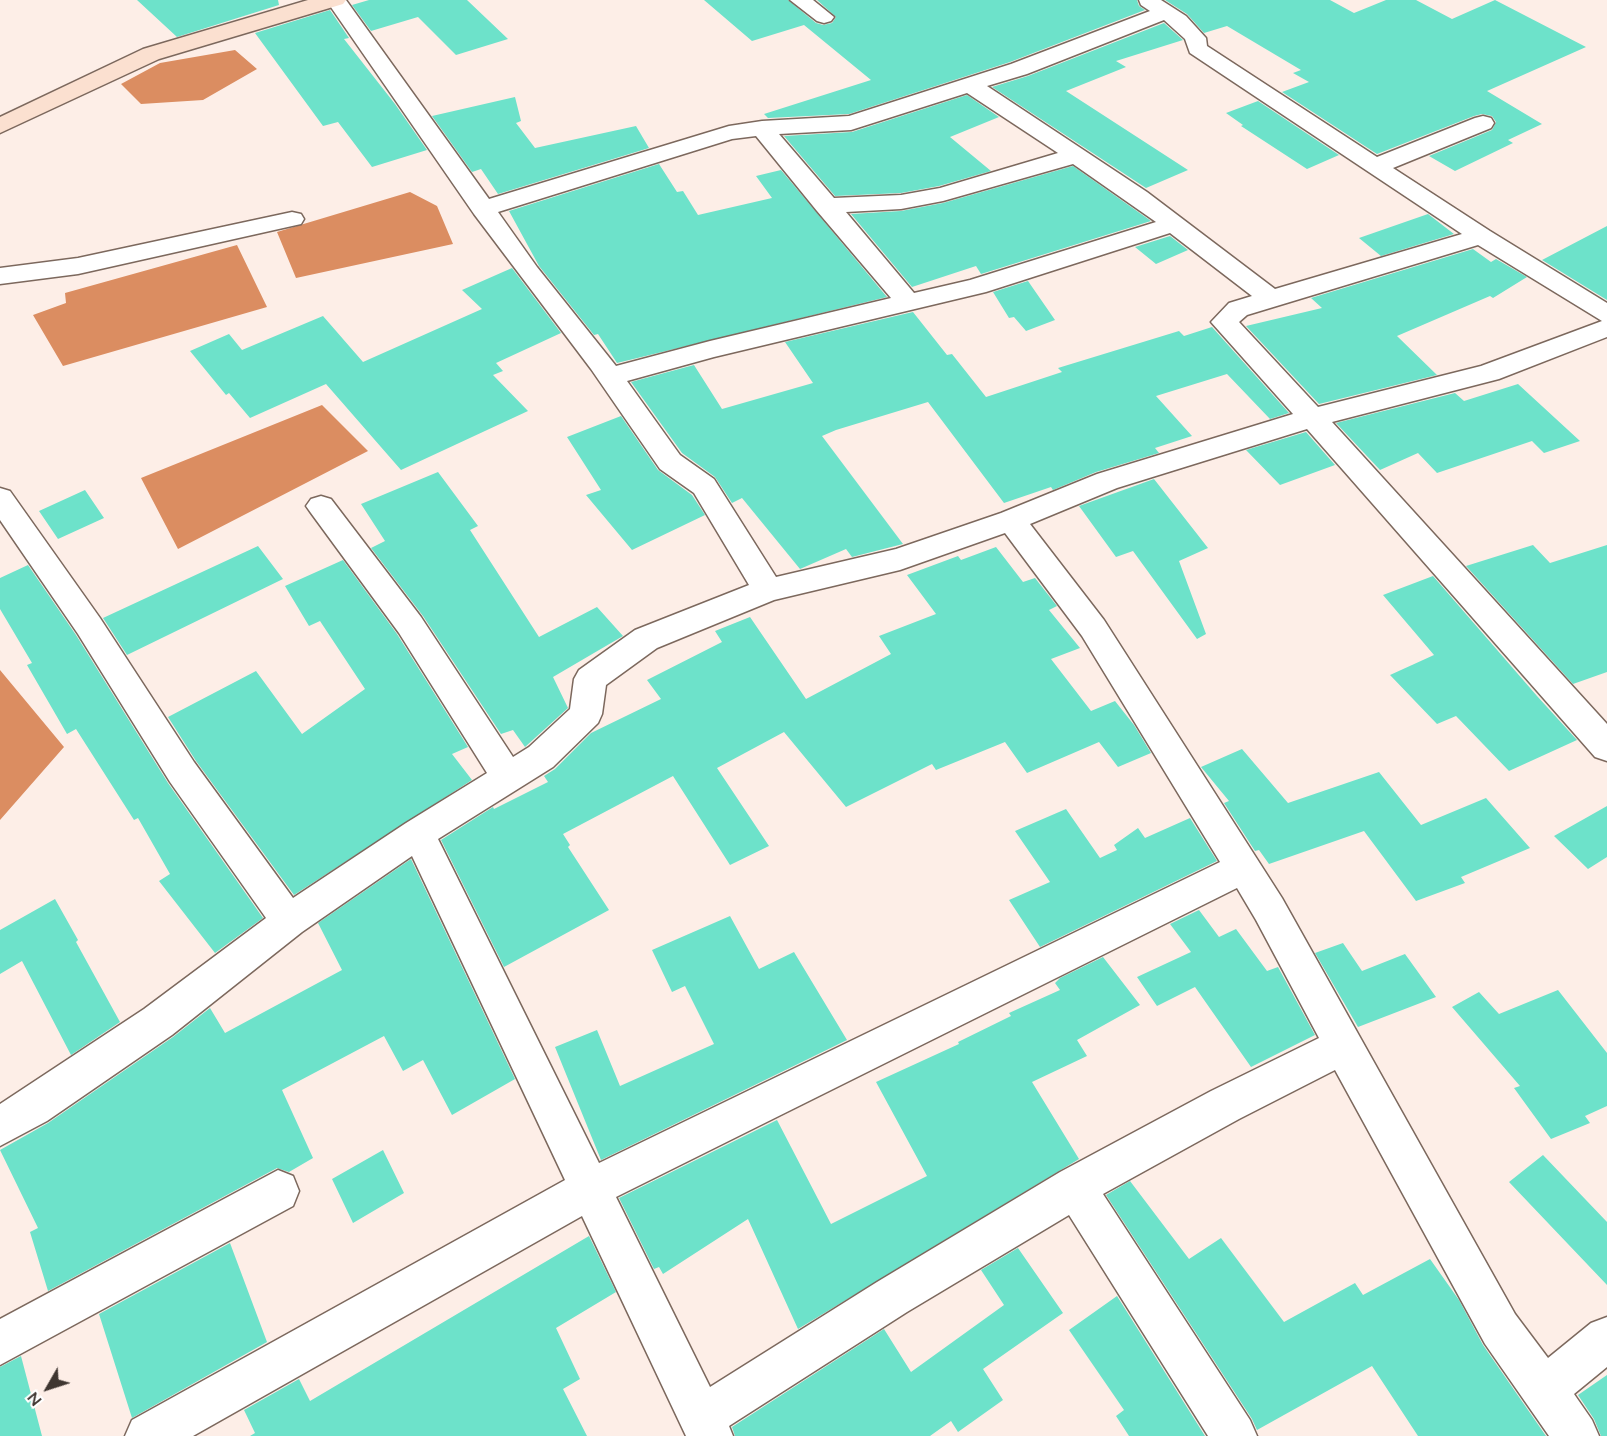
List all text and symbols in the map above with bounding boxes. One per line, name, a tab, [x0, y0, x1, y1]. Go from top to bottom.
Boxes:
north arrow	[18, 1358, 78, 1418]
text: N	[22, 1389, 45, 1410]

